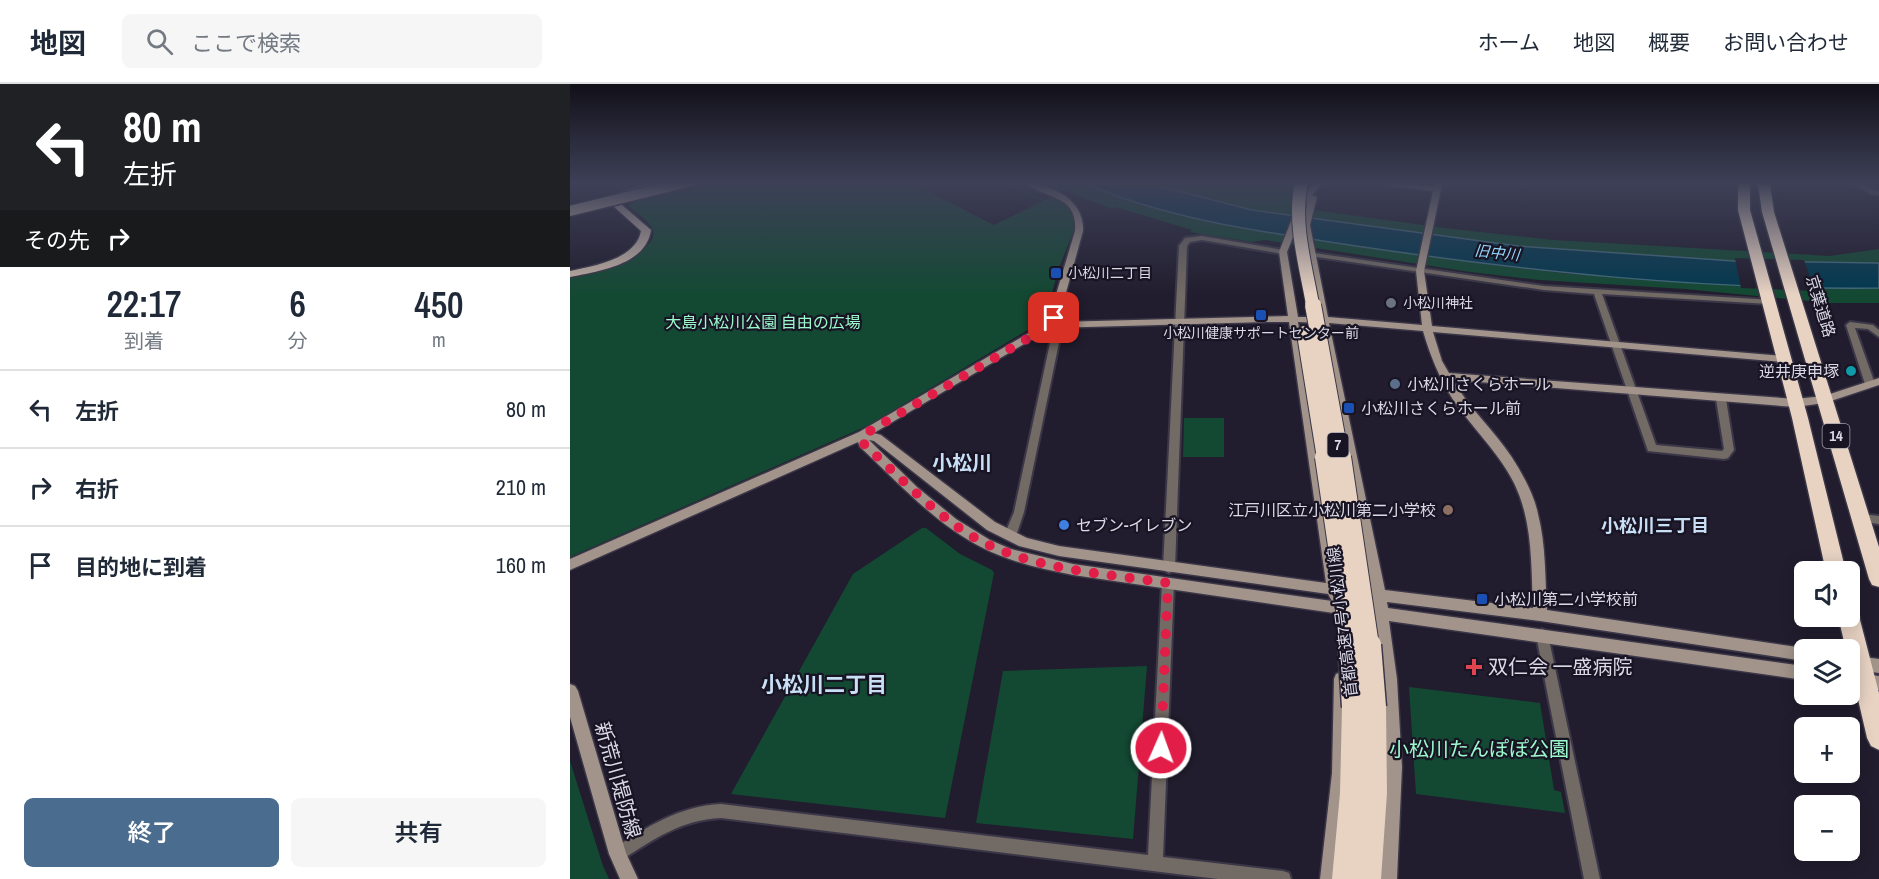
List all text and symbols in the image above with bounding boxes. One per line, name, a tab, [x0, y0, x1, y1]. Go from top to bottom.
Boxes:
search box	[122, 14, 542, 68]
text: 地図	[30, 24, 86, 62]
icon: search	[143, 25, 176, 58]
text: ここで検索	[191, 28, 301, 58]
text: ホーム	[1478, 28, 1540, 57]
text: 地図	[1573, 28, 1615, 57]
text: 概要	[1648, 28, 1690, 57]
text: お問い合わせ	[1723, 28, 1849, 57]
text: 80 m	[123, 99, 202, 155]
icon: left	[24, 108, 102, 186]
text: 左折	[123, 156, 177, 192]
icon: right	[102, 222, 135, 255]
text: その先	[24, 225, 90, 255]
water label: 旧中川	[1474, 240, 1523, 266]
place label: 小松川二丁目	[1068, 264, 1152, 282]
marker: 小松川二丁目	[1049, 266, 1063, 280]
street label: 京葉道路	[1801, 272, 1841, 340]
text: 22:17	[106, 280, 181, 328]
text: 6	[290, 280, 306, 328]
text: 450	[414, 281, 464, 329]
pin	[1028, 292, 1079, 343]
place label: 小松川神社	[1403, 294, 1473, 312]
marker: 小松川神社	[1384, 296, 1398, 310]
icon: arrive	[1037, 301, 1070, 334]
marker: 小松川健康サポートセンター前	[1254, 308, 1268, 322]
park label: 大島小松川公園 自由の広場	[665, 311, 861, 333]
place label: 小松川健康サポートセンター前	[1163, 324, 1359, 342]
text: m	[432, 326, 446, 353]
text: 到着	[124, 327, 164, 354]
text: 分	[288, 327, 308, 354]
place label: 逆井庚申塚	[1759, 360, 1839, 382]
marker: 逆井庚申塚	[1844, 364, 1858, 378]
place label: 小松川さくらホール	[1407, 373, 1551, 395]
marker: 小松川さくらホール	[1388, 377, 1402, 391]
icon: left	[24, 393, 57, 426]
text: 80 m	[506, 394, 546, 424]
text: 左折	[75, 396, 119, 426]
place label: 小松川さくらホール前	[1361, 397, 1521, 419]
marker: 小松川さくらホール前	[1342, 401, 1356, 415]
road number: 14	[1822, 424, 1850, 448]
road number: 7	[1328, 433, 1348, 457]
district label: 小松川	[932, 449, 992, 476]
icon: right	[24, 471, 57, 504]
text: 210 m	[496, 472, 546, 502]
text: 右折	[75, 474, 119, 504]
place label: 江戸川区立小松川第二小学校	[1228, 499, 1436, 521]
marker: 江戸川区立小松川第二小学校	[1441, 503, 1455, 517]
district label: 小松川三丁目	[1601, 513, 1709, 538]
place label: セブン-イレブン	[1076, 514, 1192, 536]
marker: セブン-イレブン	[1057, 518, 1071, 532]
street label: 首都高速7号小松川線	[1322, 546, 1362, 698]
icon: arrive	[24, 549, 57, 582]
text: 160 m	[496, 550, 546, 580]
text: 目的地に到着	[75, 552, 207, 582]
map controls	[1794, 561, 1860, 861]
button: sound	[1794, 561, 1860, 627]
place label: 小松川第二小学校前	[1494, 588, 1638, 610]
marker: 小松川第二小学校前	[1475, 592, 1489, 606]
button: layers	[1794, 639, 1860, 705]
place label: 双仁会 一盛病院	[1488, 653, 1633, 680]
marker: 双仁会 一盛病院	[1465, 658, 1483, 676]
district label: 小松川二丁目	[761, 670, 887, 699]
position arrow	[1129, 716, 1193, 780]
button: +	[1794, 717, 1860, 783]
street label: 新荒川堤防線	[589, 718, 648, 841]
park label: 小松川たんぽぽ公園	[1389, 735, 1569, 762]
button: −	[1794, 795, 1860, 861]
button: 終了	[24, 798, 279, 867]
button: 共有	[291, 798, 546, 867]

